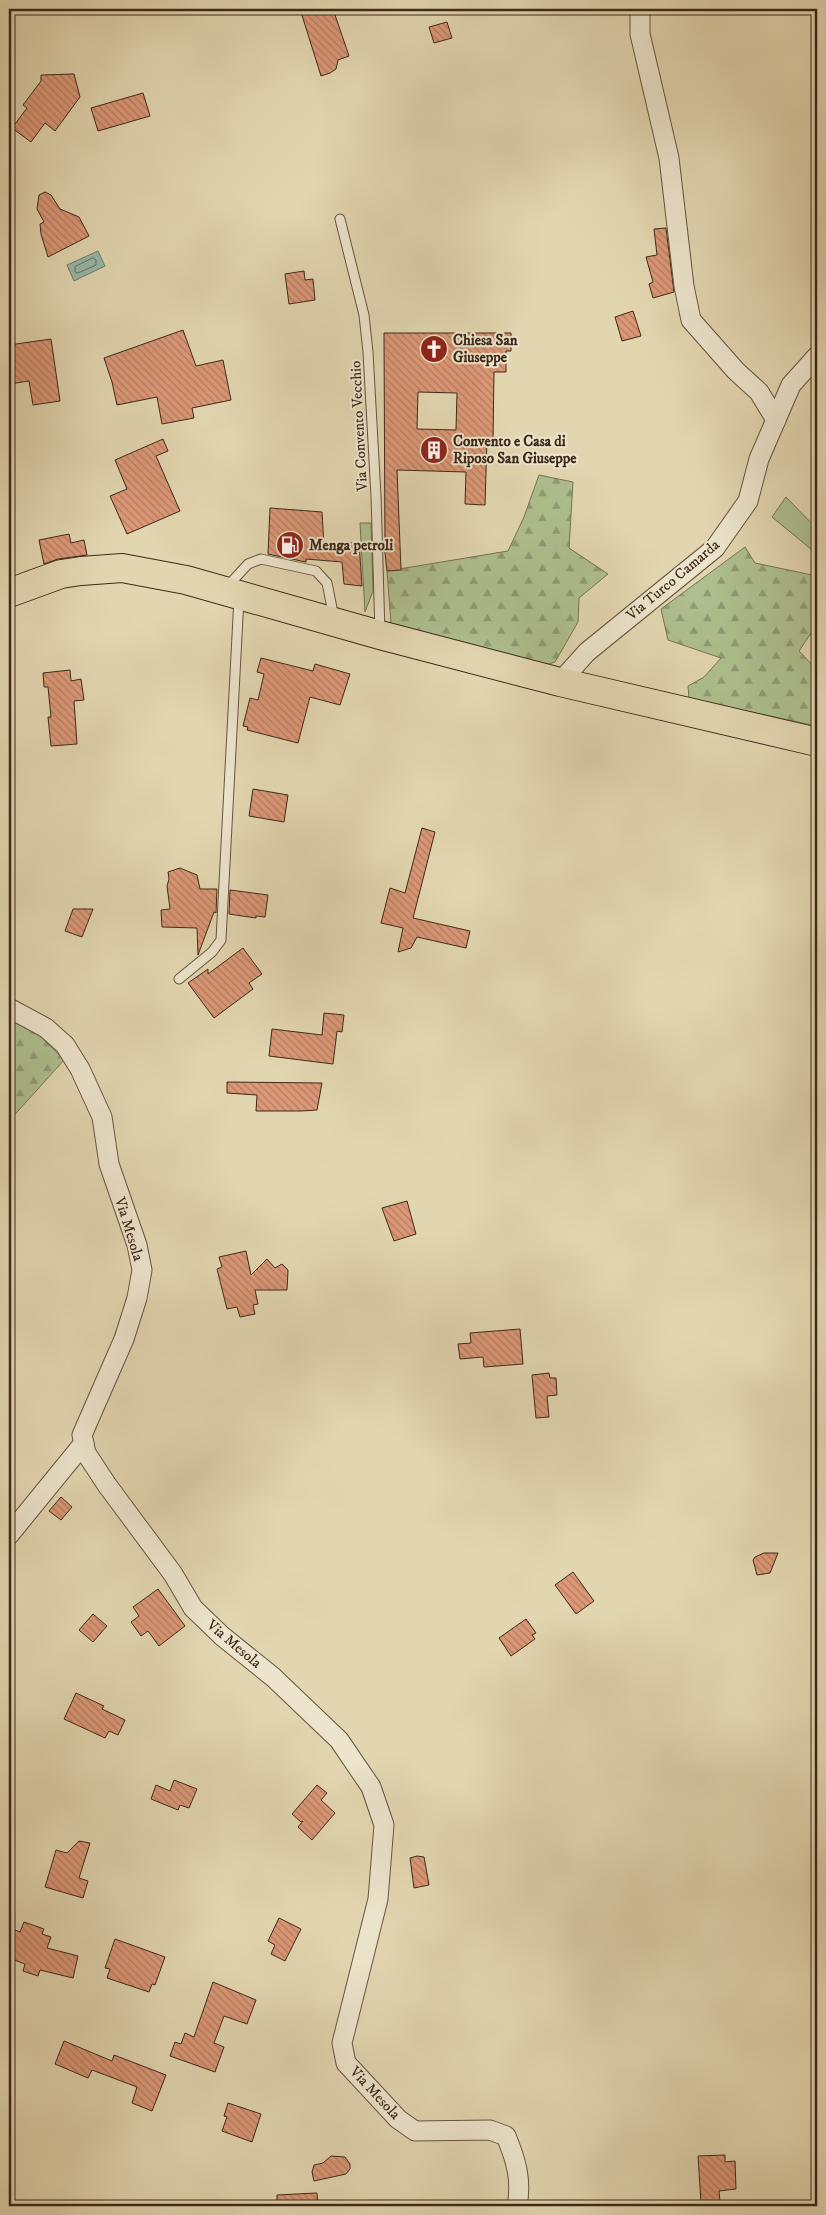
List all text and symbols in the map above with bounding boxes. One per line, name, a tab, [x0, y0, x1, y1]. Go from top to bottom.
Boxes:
place label: Chiesa San Giuseppe	[453, 331, 518, 367]
church icon: Chiesa San Giuseppe	[419, 334, 449, 364]
street label: Via Convento Vecchio	[346, 360, 372, 493]
place label: Convento e Casa di Riposo San Giuseppe	[453, 432, 577, 468]
building icon: Convento e Casa di Riposo San Giuseppe	[419, 435, 449, 465]
fuel station icon: Menga petroli	[275, 530, 305, 560]
street label: Via Turco Camarda	[622, 535, 724, 625]
place label: Menga petroli	[309, 536, 393, 555]
street label: Via Mesola	[110, 1194, 148, 1264]
street label: Via Mesola	[202, 1615, 266, 1673]
street label: Via Mesola	[345, 2062, 405, 2124]

